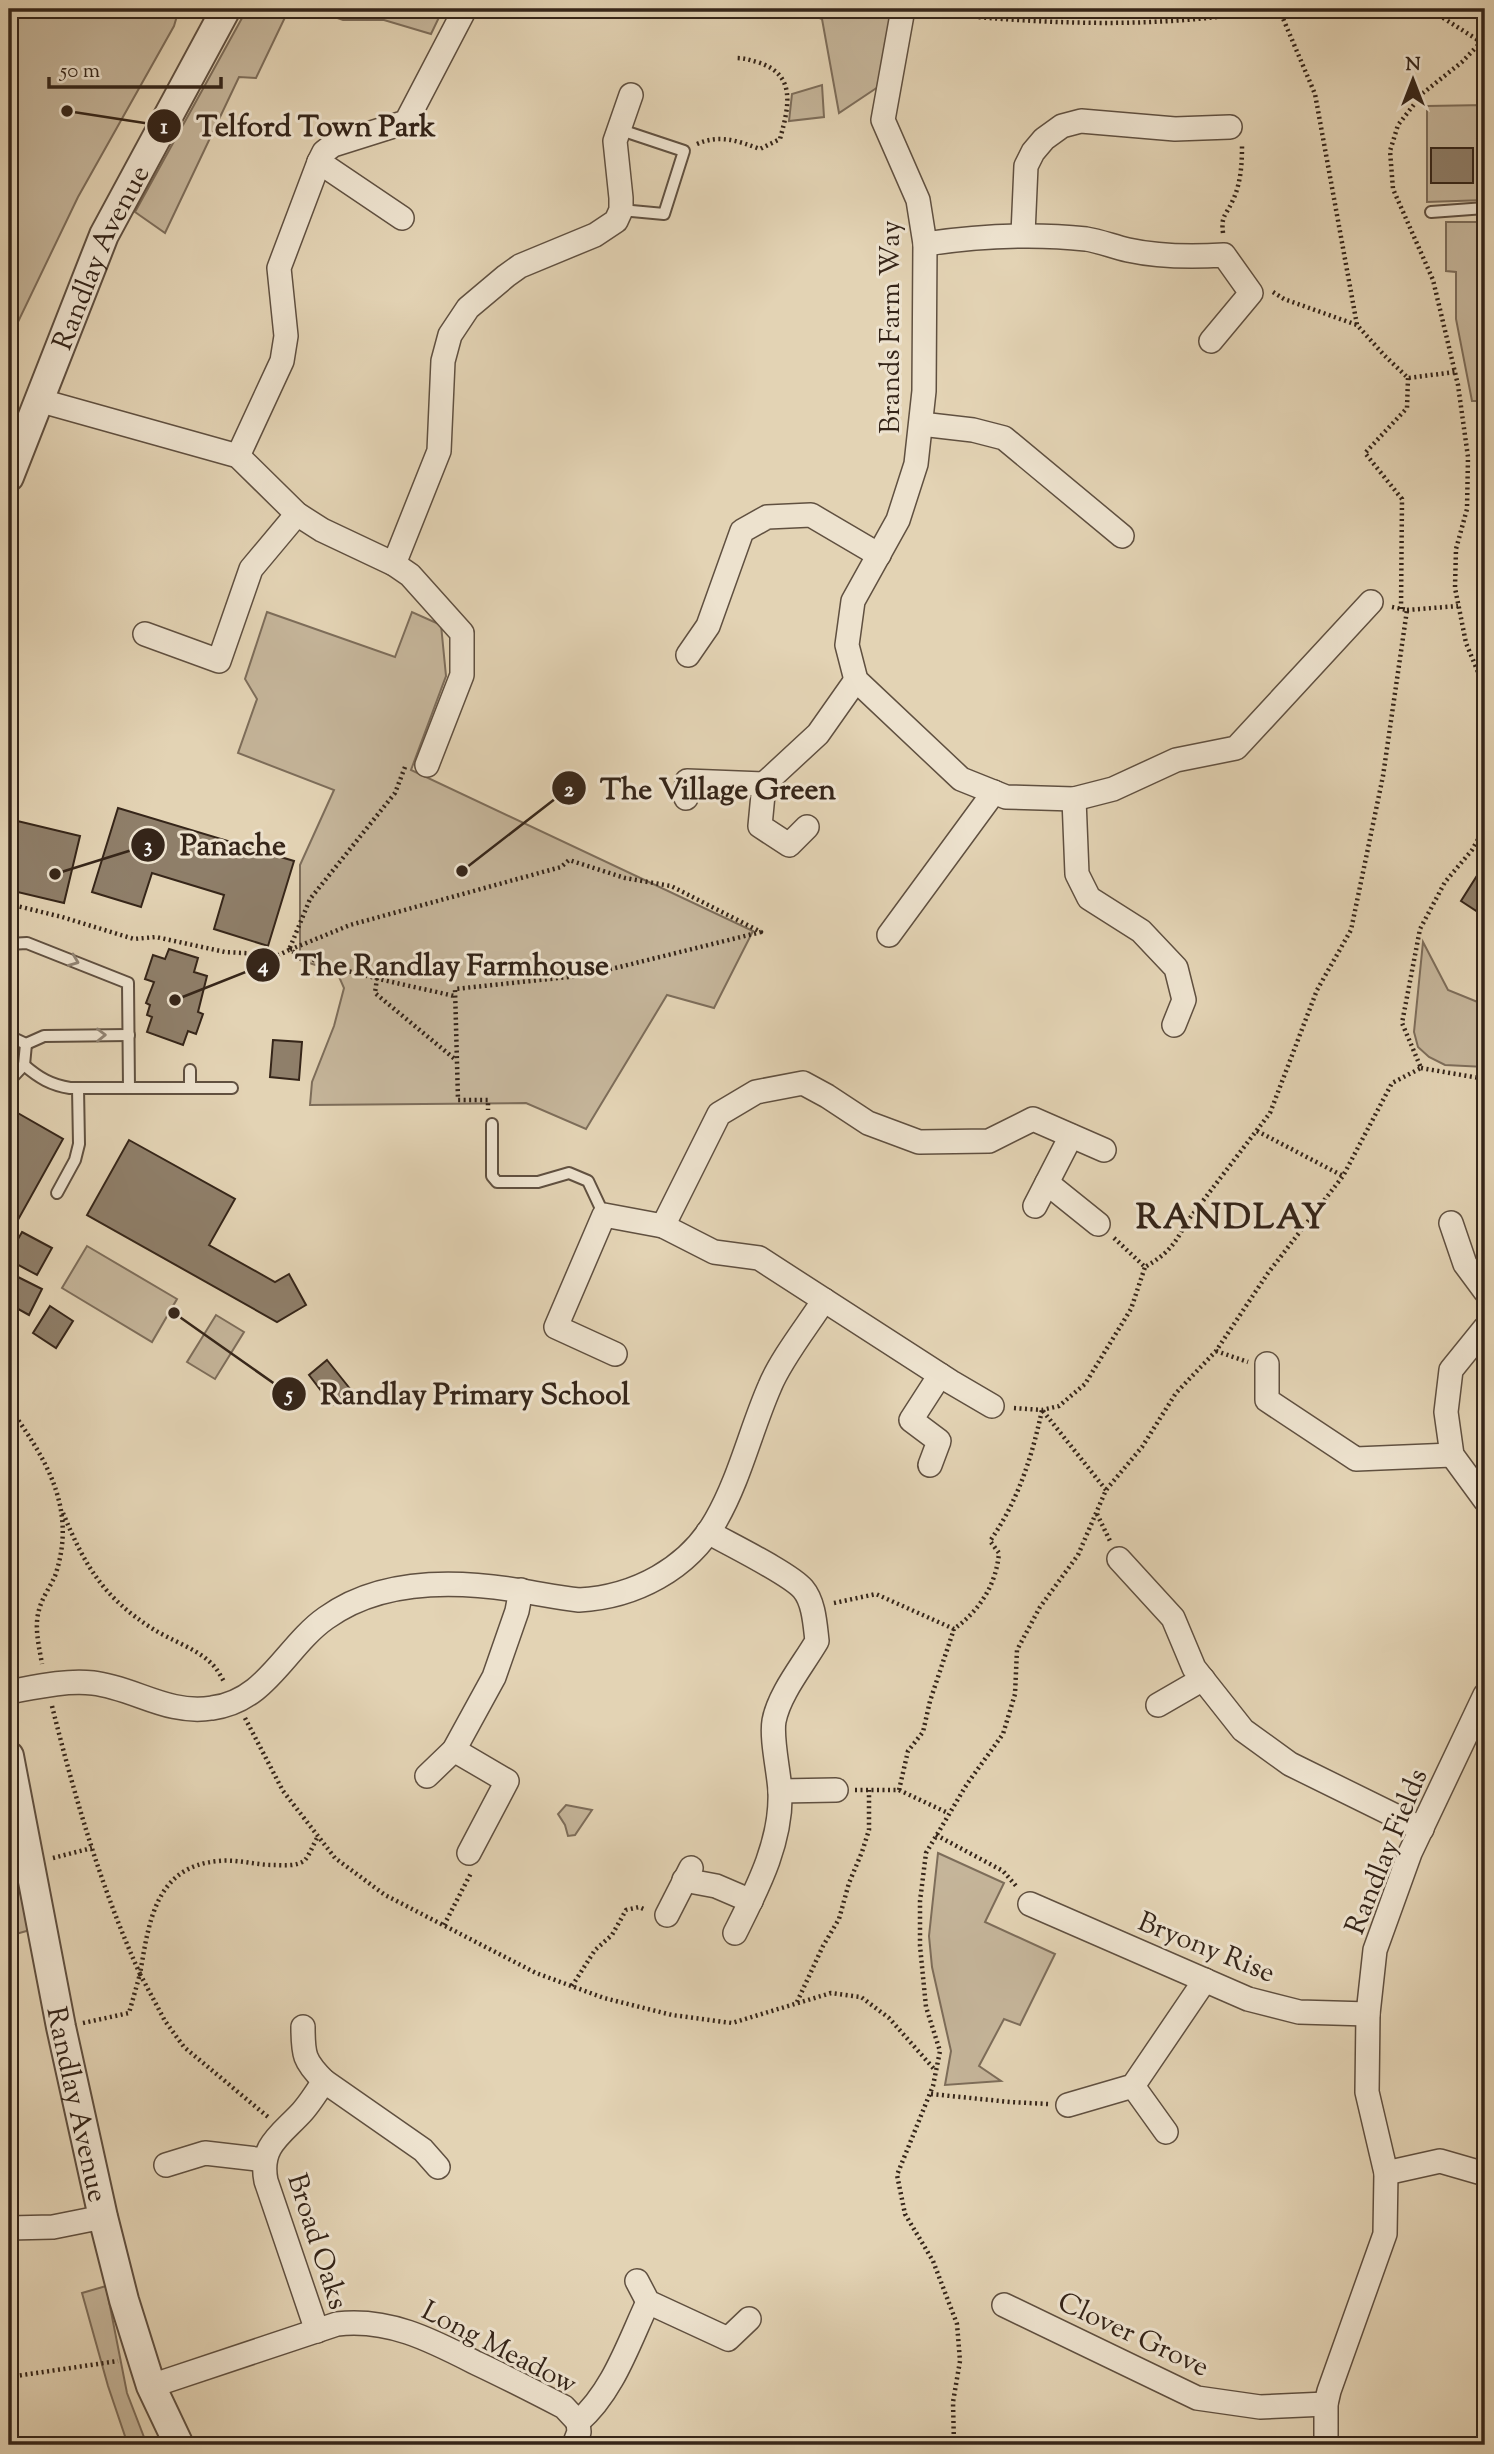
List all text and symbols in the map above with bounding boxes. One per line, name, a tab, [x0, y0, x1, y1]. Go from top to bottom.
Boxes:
scale bar	[49, 46, 220, 90]
north arrow	[1378, 46, 1448, 116]
text: N	[1405, 52, 1421, 79]
text: 50 m	[59, 57, 100, 87]
callout: Telford Town Park	[147, 100, 449, 151]
text: Telford Town Park	[196, 107, 436, 150]
text: 1	[160, 113, 168, 143]
street label: Randlay Avenue	[44, 159, 161, 356]
street label: Brands Farm Way	[872, 220, 912, 434]
callout: The Village Green	[551, 763, 851, 814]
text: The Village Green	[600, 770, 836, 813]
text: 2	[564, 776, 574, 806]
callout: Panache	[131, 819, 300, 870]
text: Panache	[180, 826, 286, 869]
text: 3	[144, 832, 152, 862]
callout: The Randlay Farmhouse	[246, 939, 623, 990]
text: The Randlay Farmhouse	[295, 946, 609, 989]
text: 4	[257, 952, 269, 982]
one-way arrow	[67, 953, 79, 967]
one-way arrow	[96, 1027, 107, 1043]
district label: RANDLAY	[1136, 1194, 1328, 1245]
callout: Randlay Primary School	[271, 1368, 644, 1419]
text: Randlay Primary School	[320, 1375, 630, 1418]
text: 5	[283, 1381, 293, 1411]
street label: Randlay Fields	[1336, 1763, 1439, 1941]
street label: Bryony Rise	[1131, 1903, 1280, 1994]
street label: Randlay Avenue	[35, 2004, 116, 2206]
street label: Broad Oaks	[275, 2169, 357, 2315]
street label: Clover Grove	[1051, 2283, 1215, 2388]
street label: Long Meadow	[414, 2292, 583, 2405]

